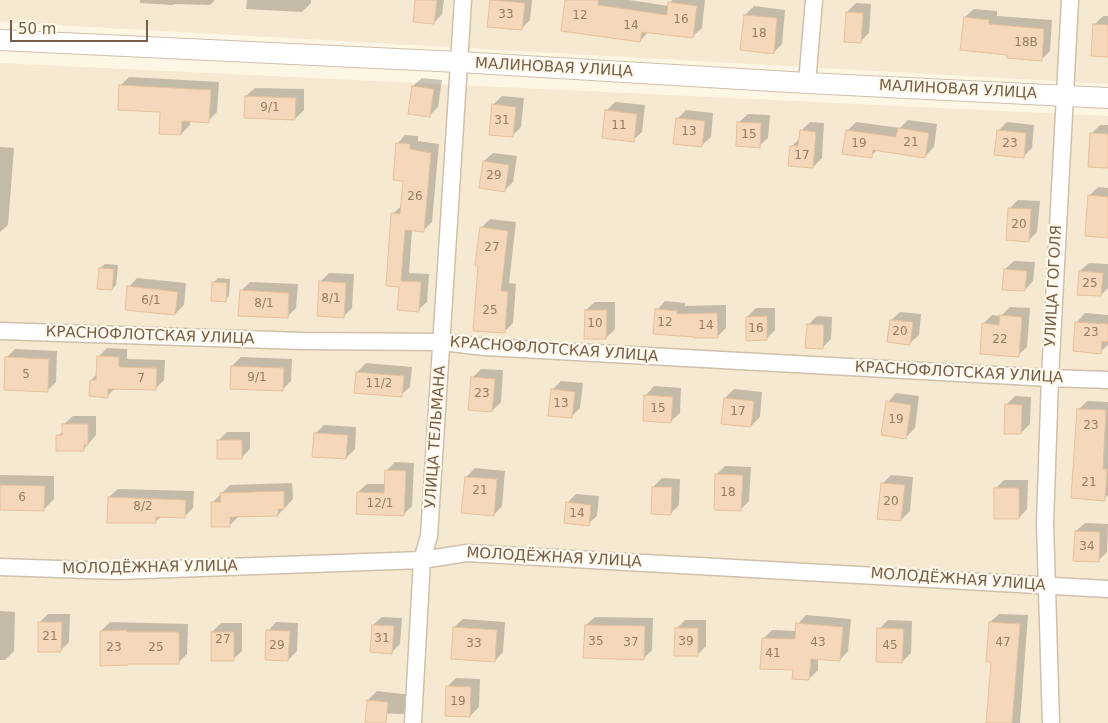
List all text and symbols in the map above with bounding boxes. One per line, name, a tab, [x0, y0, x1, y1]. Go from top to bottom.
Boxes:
house number: 33	[498, 8, 514, 22]
house number: 12	[572, 9, 588, 23]
scale bar	[12, 10, 150, 42]
house number: 16	[673, 13, 689, 27]
house number: 14	[623, 19, 639, 33]
text: 50 m	[18, 20, 56, 38]
house number: 18	[751, 27, 767, 41]
house number: 18В	[1014, 36, 1038, 50]
street label: МАЛИНОВАЯ УЛИЦА	[475, 55, 633, 81]
street label: МАЛИНОВАЯ УЛИЦА	[879, 77, 1037, 103]
house number: 9/1	[260, 101, 280, 115]
house number: 31	[494, 114, 510, 128]
house number: 11	[611, 119, 627, 133]
house number: 13	[681, 125, 697, 139]
house number: 15	[741, 128, 757, 142]
house number: 21	[903, 136, 919, 150]
house number: 19	[851, 137, 867, 151]
house number: 23	[1002, 137, 1018, 151]
house number: 17	[794, 149, 810, 163]
house number: 29	[486, 169, 502, 183]
house number: 26	[407, 190, 423, 204]
house number: 20	[1011, 218, 1027, 232]
street label: УЛИЦА ГОГОЛЯ	[1042, 225, 1066, 347]
house number: 27	[484, 241, 500, 255]
house number: 25	[1082, 277, 1098, 291]
house number: 8/1	[321, 292, 341, 306]
house number: 6/1	[141, 294, 161, 308]
house number: 8/1	[254, 297, 274, 311]
house number: 25	[482, 304, 498, 318]
house number: 12	[657, 316, 673, 330]
house number: 10	[587, 317, 603, 331]
house number: 14	[698, 319, 714, 333]
house number: 16	[748, 322, 764, 336]
street label: КРАСНОФЛОТСКАЯ УЛИЦА	[45, 323, 255, 349]
house number: 20	[892, 325, 908, 339]
house number: 23	[1083, 326, 1099, 340]
house number: 22	[992, 333, 1008, 347]
street label: КРАСНОФЛОТСКАЯ УЛИЦА	[449, 334, 659, 366]
street label: КРАСНОФЛОТСКАЯ УЛИЦА	[854, 359, 1064, 387]
street label: УЛИЦА ТЕЛЬМАНА	[422, 365, 450, 509]
house number: 5	[22, 368, 30, 382]
house number: 9/1	[247, 371, 267, 385]
house number: 7	[137, 372, 145, 386]
house number: 11/2	[366, 377, 392, 391]
house number: 23	[474, 387, 490, 401]
house number: 13	[553, 397, 569, 411]
house number: 15	[650, 402, 666, 416]
house number: 17	[730, 405, 746, 419]
house number: 19	[888, 413, 904, 427]
house number: 23	[1083, 419, 1099, 433]
house number: 21	[1081, 476, 1097, 490]
house number: 21	[472, 484, 488, 498]
house number: 18	[720, 486, 736, 500]
house number: 6	[18, 491, 26, 505]
house number: 20	[883, 495, 899, 509]
house number: 12/1	[367, 497, 393, 511]
house number: 8/2	[133, 500, 153, 514]
house number: 14	[569, 507, 585, 521]
house number: 34	[1079, 540, 1095, 554]
street label: МОЛОДЁЖНАЯ УЛИЦА	[466, 544, 642, 572]
street label: МОЛОДЁЖНАЯ УЛИЦА	[62, 557, 238, 579]
street label: МОЛОДЁЖНАЯ УЛИЦА	[870, 565, 1046, 595]
house number: 21	[42, 630, 58, 644]
house number: 31	[374, 632, 390, 646]
house number: 27	[215, 633, 231, 647]
house number: 35	[588, 635, 604, 649]
house number: 39	[678, 635, 694, 649]
house number: 37	[623, 636, 639, 650]
house number: 43	[810, 636, 826, 650]
house number: 47	[995, 636, 1011, 650]
house number: 33	[466, 637, 482, 651]
house number: 29	[269, 639, 285, 653]
house number: 45	[882, 639, 898, 653]
house number: 23	[106, 641, 122, 655]
house number: 25	[148, 641, 164, 655]
house number: 41	[765, 647, 781, 661]
house number: 19	[450, 695, 466, 709]

